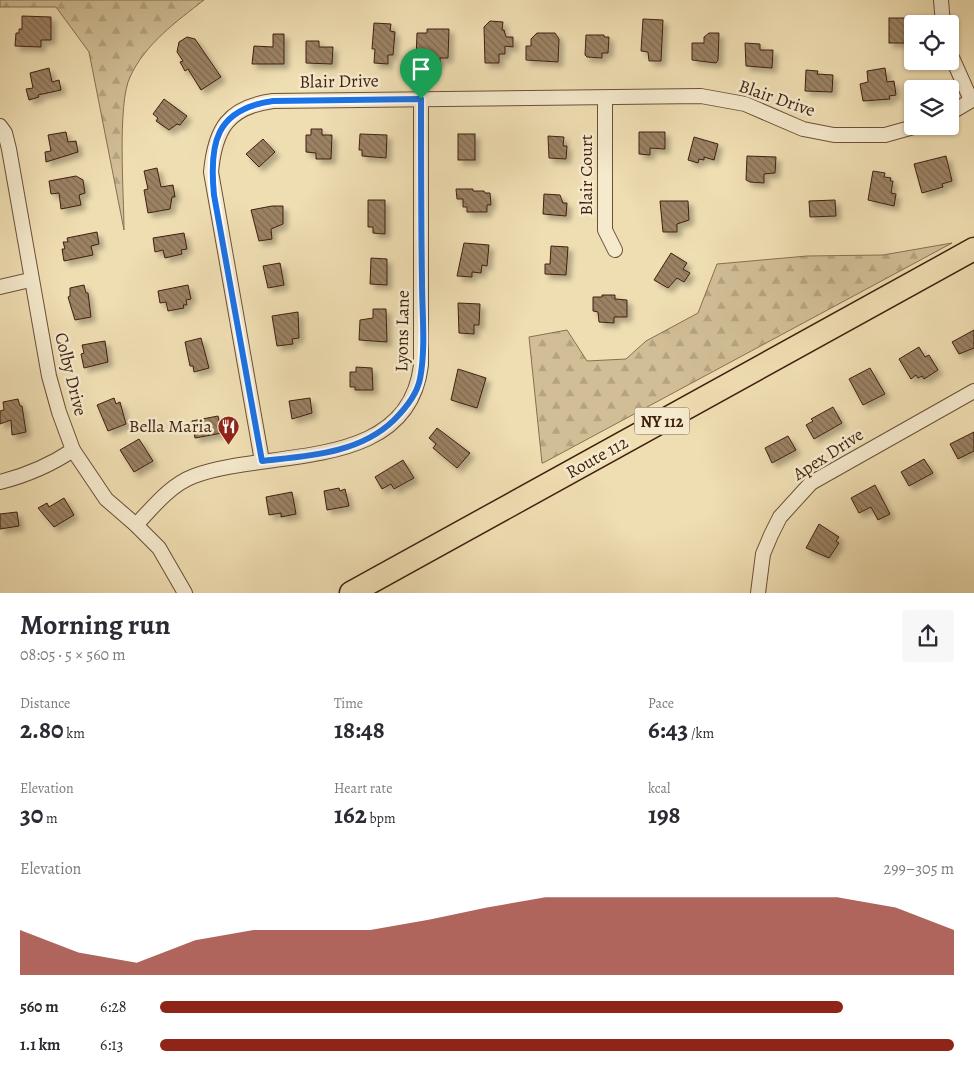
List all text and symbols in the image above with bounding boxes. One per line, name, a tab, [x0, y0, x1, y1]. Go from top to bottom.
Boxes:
map controls	[904, 15, 959, 135]
button: locate	[904, 15, 959, 70]
pin	[400, 48, 442, 99]
icon: arrive	[407, 55, 435, 83]
street label: Blair Drive	[299, 68, 379, 94]
street label: Blair Drive	[736, 74, 818, 122]
button: layers	[904, 80, 959, 135]
street label: Blair Court	[574, 134, 598, 216]
street label: Lyons Lane	[389, 290, 415, 372]
street label: Colby Drive	[49, 330, 93, 418]
road number: NY 112	[634, 408, 690, 434]
place label: Bella Maria	[129, 414, 213, 438]
restaurant icon: Bella Maria	[216, 414, 240, 445]
street label: Apex Drive	[787, 422, 868, 486]
street label: Route 112	[562, 430, 633, 484]
text: Morning run	[20, 606, 170, 644]
button: share	[902, 610, 954, 662]
text: 08:05 · 5 × 560 m	[20, 644, 126, 666]
text: Distance	[20, 694, 70, 713]
text: Time	[334, 694, 363, 713]
text: Pace	[648, 694, 674, 713]
text: 2.80	[20, 713, 64, 747]
text: 18:48	[334, 713, 385, 747]
text: 6:43	[648, 713, 688, 747]
text: km	[64, 724, 85, 743]
text: /km	[688, 724, 714, 743]
text: Elevation	[20, 779, 74, 798]
text: Heart rate	[334, 779, 392, 798]
text: kcal	[648, 779, 670, 798]
text: 30	[20, 798, 43, 832]
text: 162	[334, 798, 367, 832]
text: 198	[648, 798, 681, 832]
text: m	[43, 809, 58, 828]
text: bpm	[367, 809, 396, 828]
text: Elevation	[20, 858, 81, 880]
text: 299–305 m	[884, 858, 954, 880]
text: 560 m	[20, 996, 59, 1018]
text: 6:28	[100, 996, 127, 1018]
text: 1.1 km	[20, 1034, 60, 1056]
text: 6:13	[100, 1034, 123, 1056]

